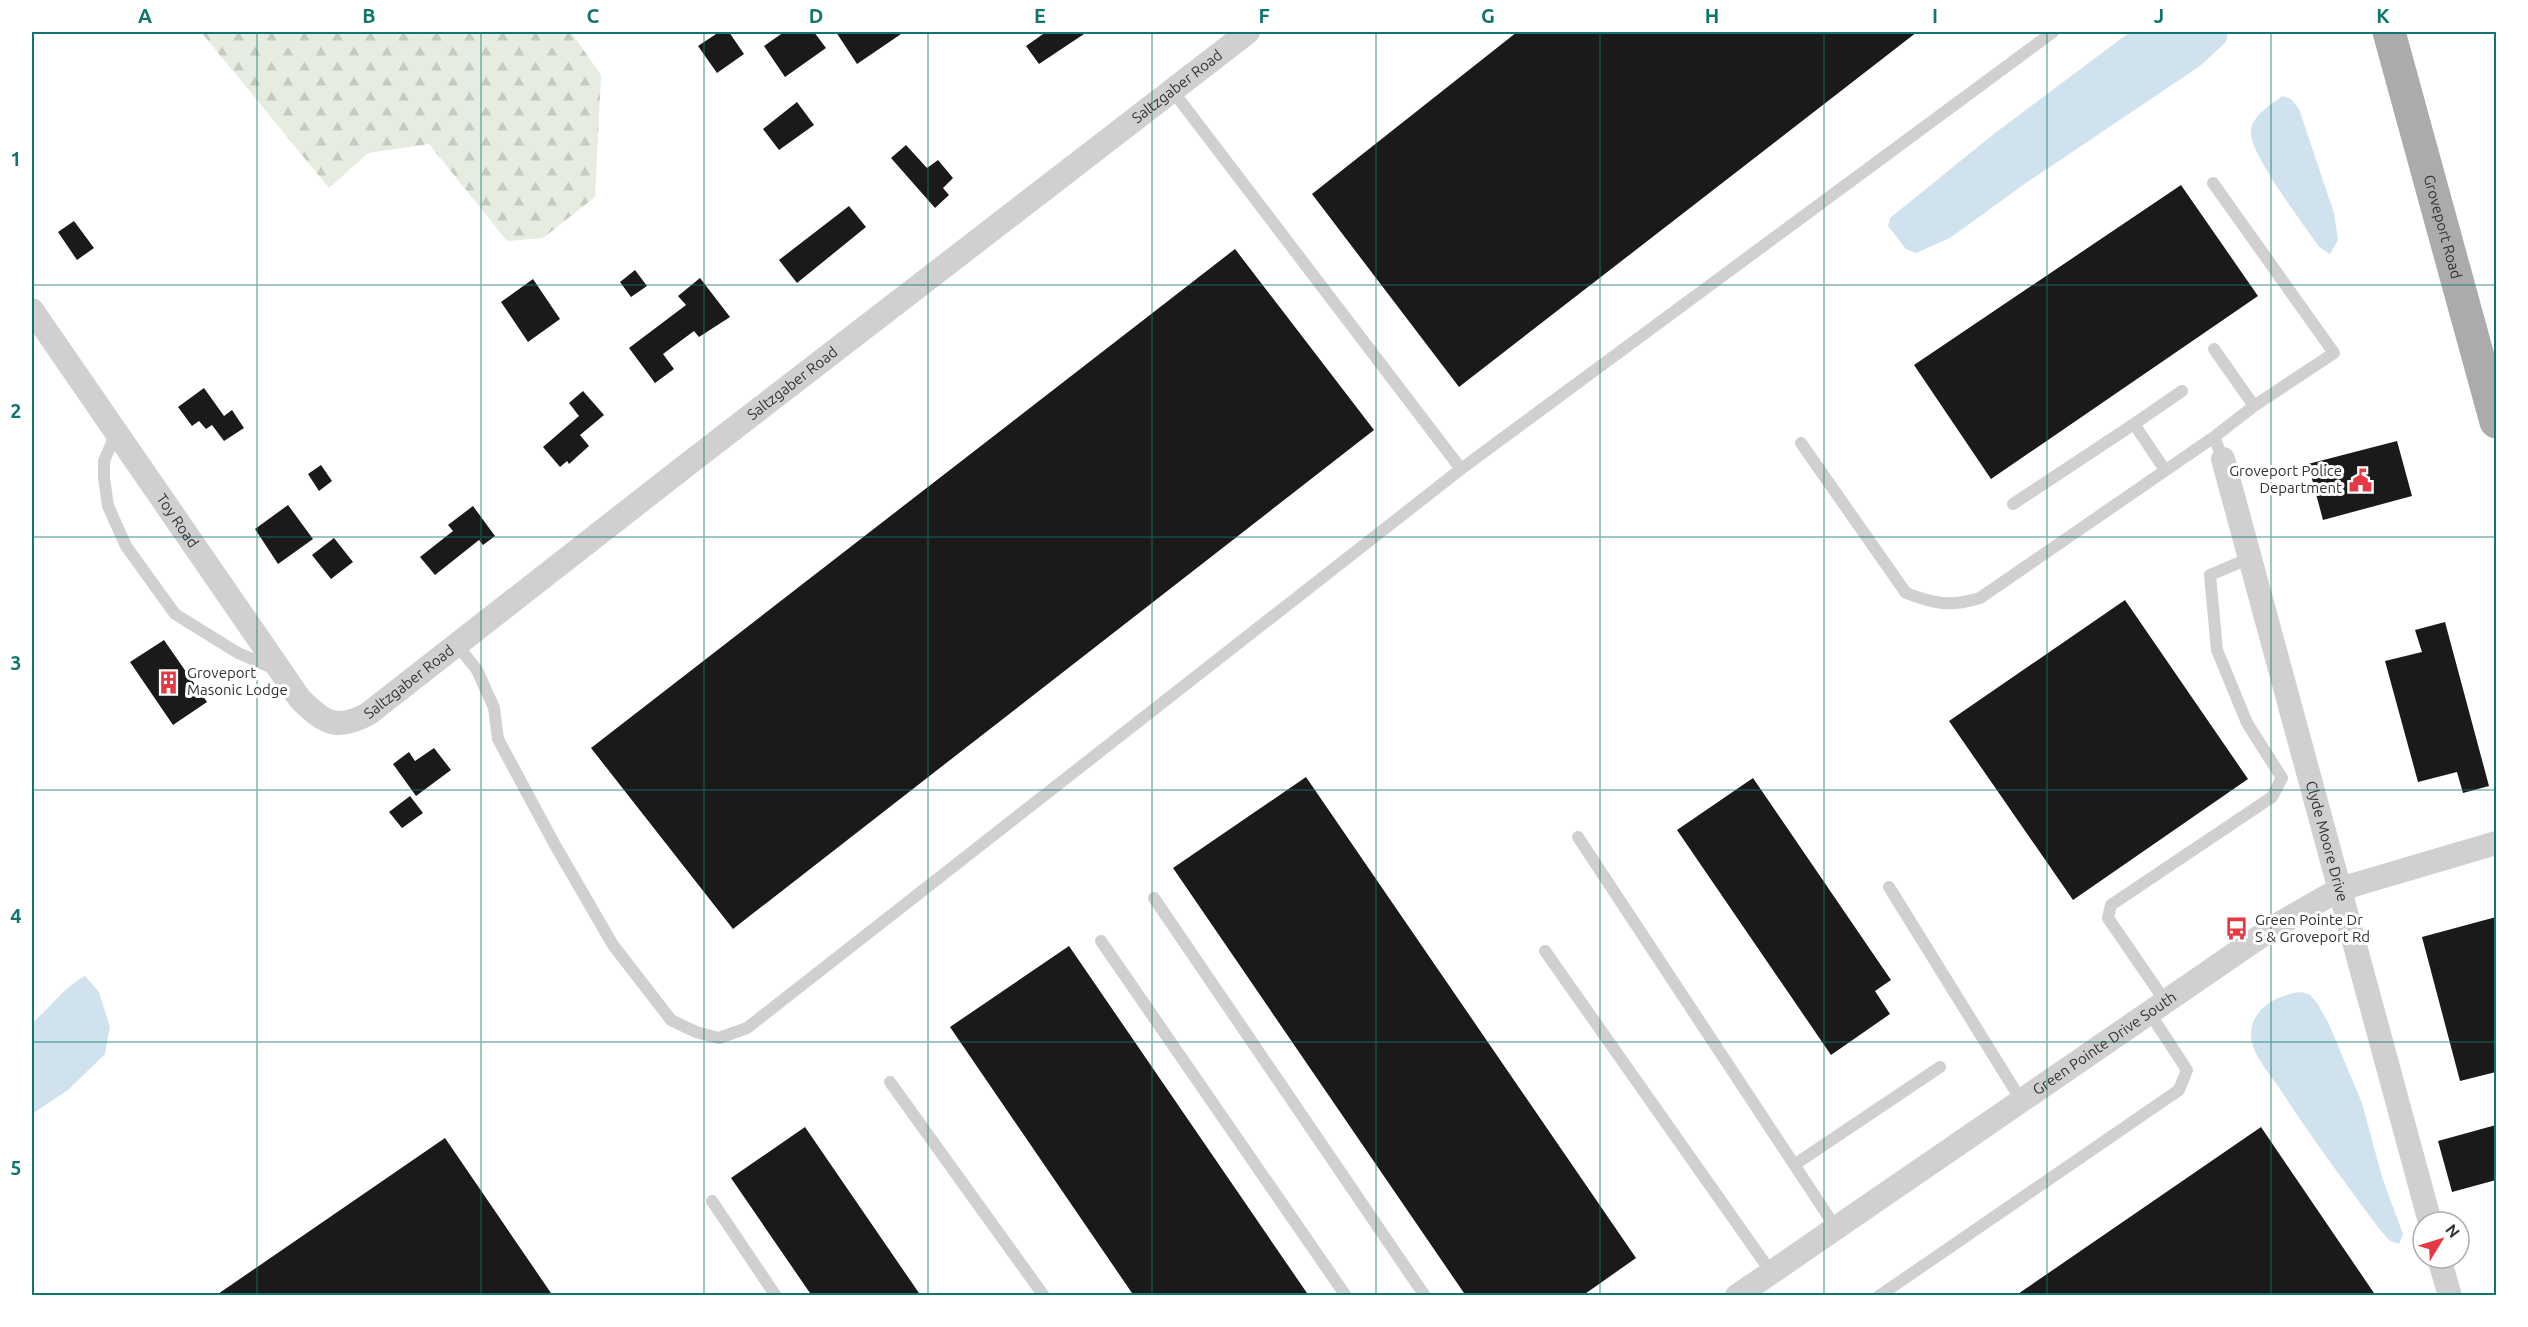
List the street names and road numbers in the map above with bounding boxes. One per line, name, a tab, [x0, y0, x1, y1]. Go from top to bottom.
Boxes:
street label: Saltzgaber Road	[1128, 46, 1225, 126]
street label: Groveport Road	[2421, 173, 2465, 281]
street label: Saltzgaber Road	[744, 343, 841, 423]
street label: Toy Road	[153, 490, 202, 551]
street label: Saltzgaber Road	[360, 641, 457, 722]
street label: Clyde Moore Drive	[2303, 779, 2352, 903]
street label: Green Pointe Drive South	[2029, 988, 2179, 1098]

